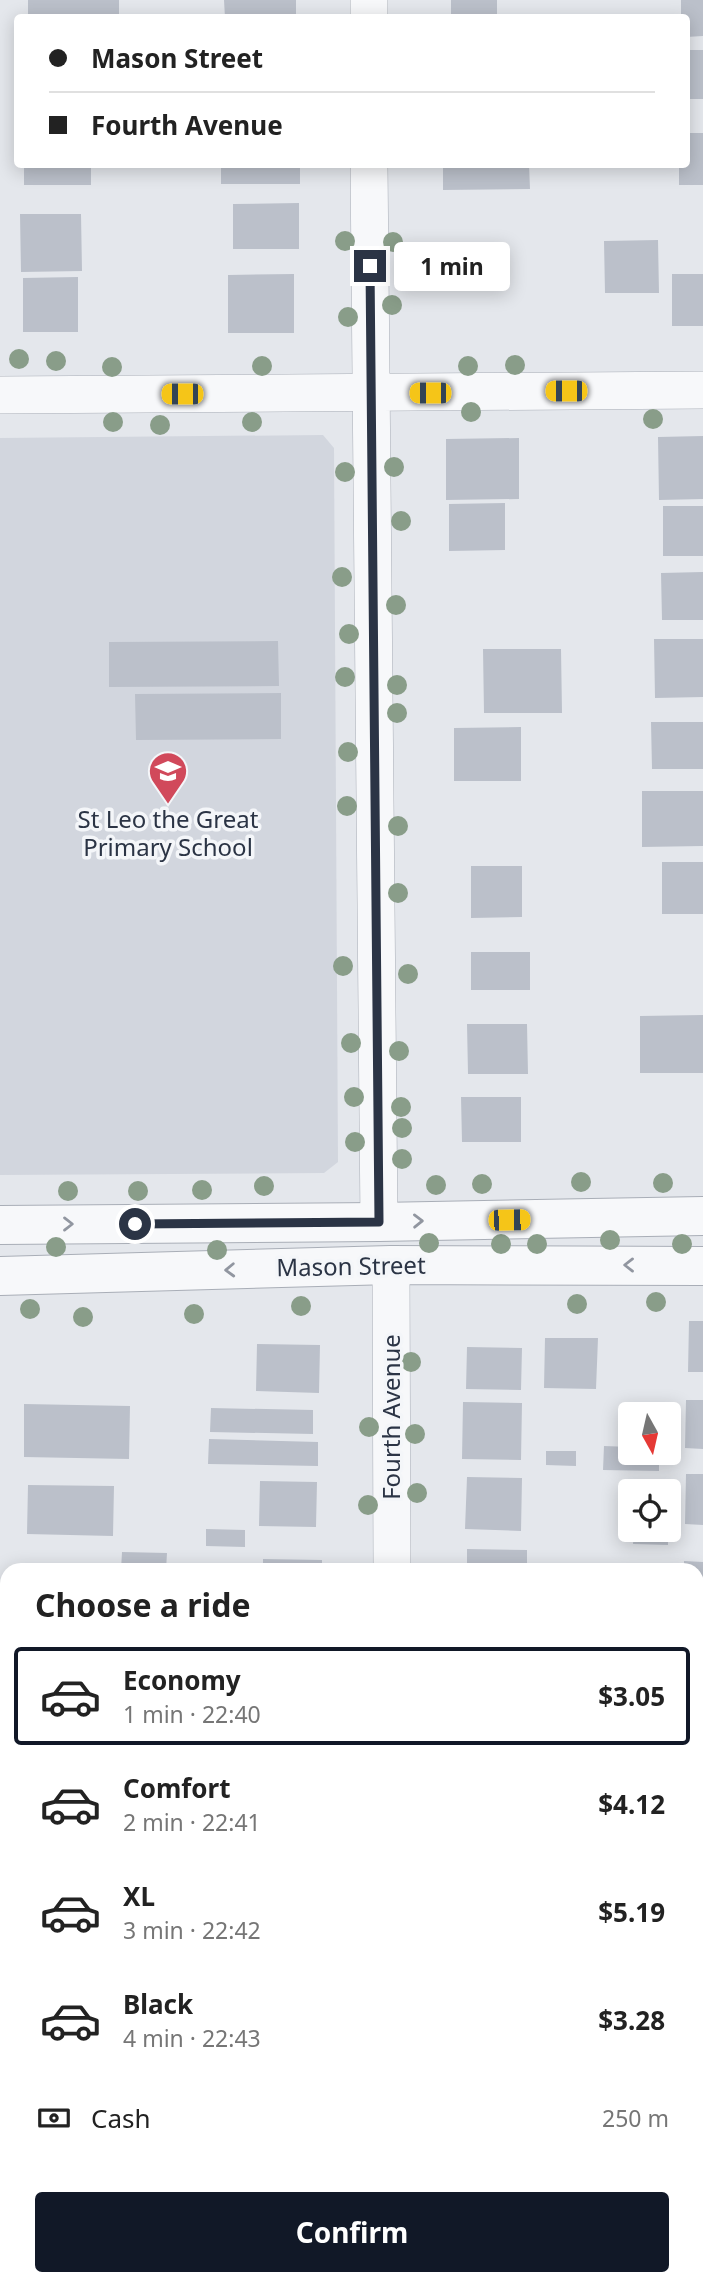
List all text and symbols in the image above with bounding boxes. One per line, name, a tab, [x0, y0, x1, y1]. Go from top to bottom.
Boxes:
text: Mason Street	[91, 40, 263, 76]
text: Fourth Avenue	[91, 107, 283, 143]
callout: 1 min	[394, 242, 510, 290]
route end	[354, 250, 386, 282]
text: 1 min	[420, 250, 484, 282]
car	[546, 381, 588, 402]
car	[410, 383, 452, 404]
car	[162, 384, 204, 405]
school or university icon: St Leo the Great Primary School	[147, 750, 189, 805]
place label: St Leo the Great Primary School	[78, 802, 259, 863]
route start	[119, 1208, 151, 1240]
car	[488, 1209, 531, 1231]
one-way arrow	[413, 1214, 424, 1229]
one-way arrow	[63, 1216, 74, 1232]
street label: Mason Street	[276, 1248, 426, 1283]
one-way arrow	[623, 1257, 633, 1273]
one-way arrow	[224, 1262, 235, 1277]
street label: Fourth Avenue	[374, 1334, 407, 1500]
north arrow	[618, 1402, 681, 1465]
map controls	[618, 1402, 681, 1542]
button: locate	[618, 1479, 681, 1542]
text: Choose a ride	[35, 1583, 251, 1626]
text: Economy	[123, 1662, 241, 1698]
icon: car	[39, 1665, 102, 1728]
text: $3.05	[598, 1678, 665, 1714]
text: 1 min · 22:40	[123, 1698, 261, 1730]
text: Comfort	[123, 1770, 231, 1806]
icon: car	[39, 1773, 102, 1836]
text: $4.12	[598, 1786, 665, 1822]
text: 2 min · 22:41	[123, 1806, 261, 1838]
text: XL	[123, 1878, 155, 1914]
icon: car	[39, 1881, 102, 1944]
text: $5.19	[598, 1894, 665, 1930]
text: 3 min · 22:42	[123, 1914, 261, 1946]
text: Black	[123, 1986, 193, 2022]
icon: car	[39, 1989, 102, 2052]
text: $3.28	[598, 2002, 665, 2038]
text: 4 min · 22:43	[123, 2022, 261, 2054]
icon: cash	[35, 2099, 73, 2137]
text: Cash	[91, 2100, 151, 2136]
text: 250 m	[602, 2102, 669, 2134]
button: Confirm	[35, 2192, 669, 2272]

